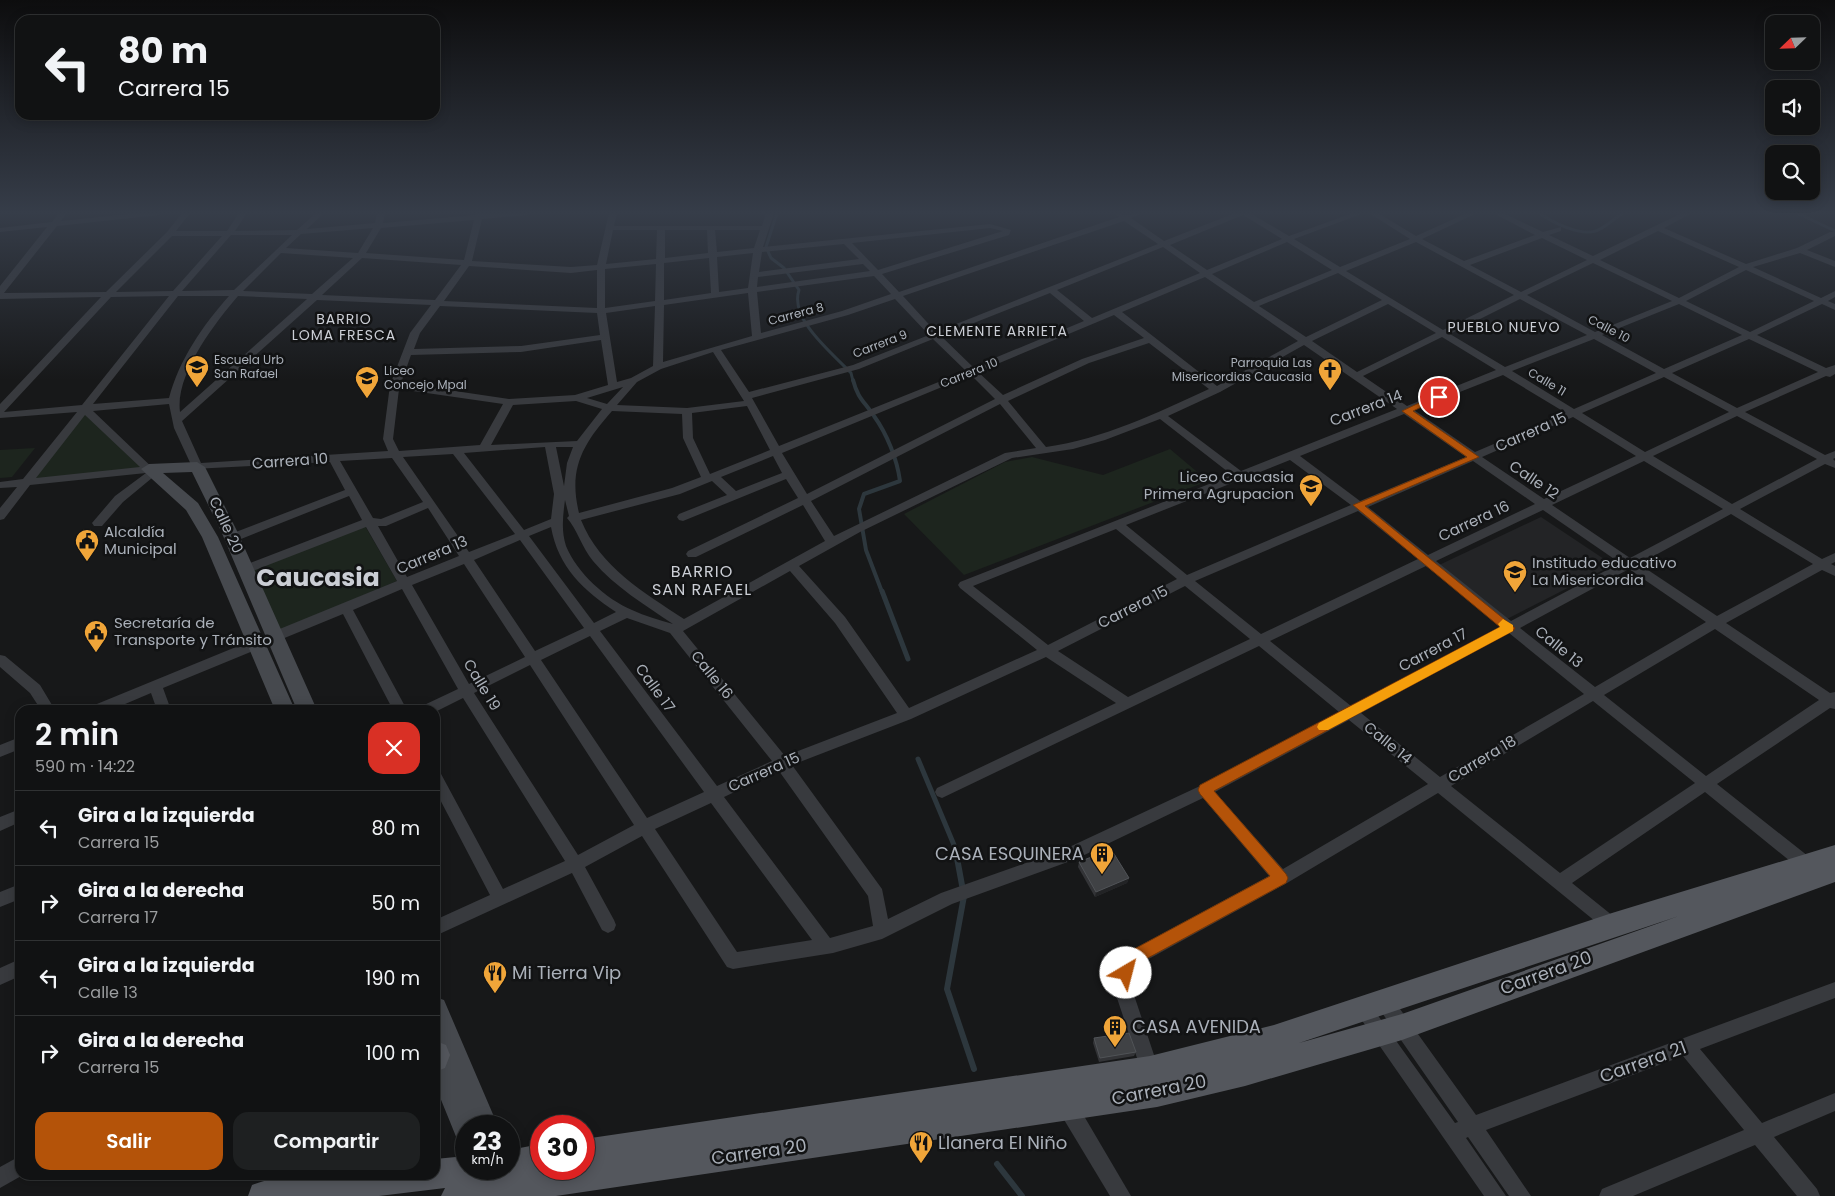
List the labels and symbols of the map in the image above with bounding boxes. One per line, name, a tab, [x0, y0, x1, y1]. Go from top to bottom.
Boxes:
north arrow	[1765, 15, 1820, 70]
street label: Carrera 8	[766, 298, 826, 329]
district label: BARRIO LOMA FRESCA	[292, 309, 396, 345]
street label: Calle 10	[1585, 310, 1633, 347]
district label: PUEBLO NUEVO	[1447, 317, 1561, 337]
district label: CLEMENTE ARRIETA	[926, 321, 1068, 341]
street label: Carrera 9	[850, 325, 910, 362]
place label: Escuela Urb San Rafael	[214, 351, 284, 382]
street label: Carrera 10	[937, 353, 1000, 392]
school or university icon: Escuela Urb San Rafael	[184, 354, 210, 388]
place label: Parroquia Las Misericordias Caucasia	[1172, 354, 1312, 385]
church icon: Parroquia Las Misericordias Caucasia	[1317, 357, 1343, 391]
place label: Liceo Concejo Mpal	[384, 362, 467, 393]
street label: Calle 11	[1525, 364, 1569, 400]
school or university icon: Liceo Concejo Mpal	[354, 365, 380, 399]
pin	[1418, 376, 1460, 418]
street label: Carrera 14	[1326, 384, 1405, 431]
street label: Carrera 15	[1492, 406, 1570, 457]
street label: Carrera 10	[251, 447, 329, 474]
street label: Calle 12	[1505, 455, 1563, 504]
place label: Liceo Caucasia Primera Agrupacion	[1144, 466, 1294, 504]
school or university icon: Liceo Caucasia Primera Agrupacion	[1298, 473, 1324, 507]
street label: Calle 20	[204, 493, 249, 557]
street label: Carrera 16	[1435, 495, 1513, 546]
place label: Alcaldía Municipal	[104, 521, 177, 559]
public building icon: Alcaldía Municipal	[74, 528, 100, 562]
street label: Carrera 13	[393, 530, 471, 579]
place label: Institudo educativo La Misericordia	[1532, 552, 1677, 590]
school or university icon: Institudo educativo La Misericordia	[1502, 559, 1528, 593]
district label: Caucasia	[256, 560, 380, 595]
district label: BARRIO SAN RAFAEL	[652, 560, 752, 601]
street label: Carrera 15	[1094, 580, 1171, 633]
place label: Secretaría de Transporte y Tránsito	[114, 612, 272, 650]
public building icon: Secretaría de Transporte y Tránsito	[83, 619, 109, 653]
street label: Calle 13	[1531, 621, 1588, 672]
street label: Carrera 17	[1395, 623, 1471, 676]
street label: Calle 16	[686, 646, 738, 703]
street label: Calle 19	[459, 655, 506, 714]
street label: Calle 17	[631, 659, 680, 716]
street label: Calle 14	[1360, 717, 1417, 769]
street label: Carrera 18	[1444, 730, 1520, 787]
street label: Carrera 15	[725, 746, 803, 797]
place label: CASA ESQUINERA	[935, 841, 1084, 866]
building icon: CASA ESQUINERA	[1089, 841, 1115, 875]
street label: Carrera 20	[1496, 944, 1595, 1001]
position arrow	[1099, 946, 1151, 998]
restaurant icon: Mi Tierra Vip	[482, 960, 508, 994]
place label: Mi Tierra Vip	[512, 960, 621, 985]
building icon: CASA AVENIDA	[1102, 1014, 1128, 1048]
place label: CASA AVENIDA	[1132, 1014, 1261, 1039]
street label: Carrera 21	[1596, 1034, 1690, 1089]
street label: Carrera 20	[1109, 1068, 1208, 1111]
speed limit sign: 30	[530, 1115, 595, 1180]
restaurant icon: Llanera El Niño	[908, 1130, 934, 1164]
place label: Llanera El Niño	[938, 1130, 1067, 1155]
street label: Carrera 20	[710, 1132, 808, 1171]

